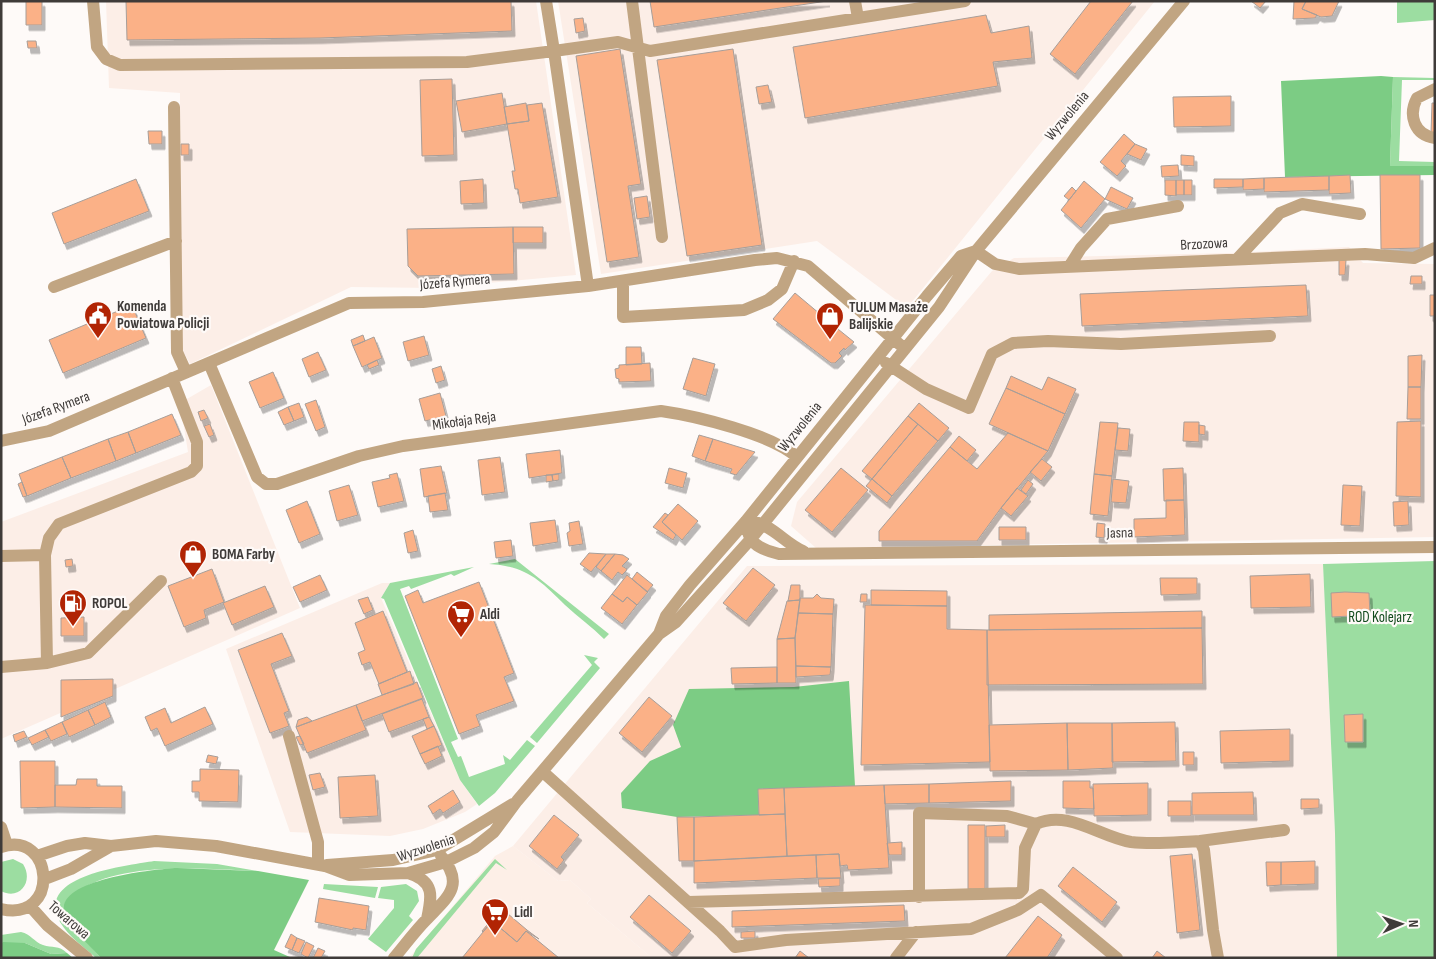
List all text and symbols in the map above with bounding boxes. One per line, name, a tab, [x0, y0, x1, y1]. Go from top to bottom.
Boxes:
street label: Wyzwolenia	[1041, 87, 1093, 145]
street label: Brzozowa	[1180, 233, 1228, 255]
street label: Józefa Rymera	[418, 269, 491, 295]
place label: Komenda Powiatowa Policji	[117, 297, 209, 333]
place label: TULUM Masaże Balijskie	[849, 298, 928, 334]
public building icon: Komenda Powiatowa Policji	[83, 300, 113, 339]
shop icon: TULUM Masaże Balijskie	[815, 301, 845, 340]
street label: Józefa Rymera	[19, 387, 93, 429]
street label: Wyzwolenia	[774, 398, 826, 456]
street label: Mikołaja Reja	[431, 407, 497, 435]
street label: Jasna	[1106, 523, 1134, 543]
shop icon: BOMA Farby	[178, 539, 208, 578]
place label: BOMA Farby	[212, 545, 276, 564]
fuel station icon: ROPOL	[58, 588, 88, 627]
place label: ROPOL	[92, 594, 128, 613]
supermarket icon: Aldi	[446, 599, 476, 638]
place label: Aldi	[479, 605, 500, 624]
park label: ROD Kolejarz	[1348, 608, 1412, 627]
street label: Wyzwolenia	[395, 830, 457, 866]
street label: Towarowa	[44, 897, 94, 944]
supermarket icon: Lidl	[480, 897, 510, 936]
north arrow	[1376, 899, 1426, 949]
place label: Lidl	[514, 903, 533, 922]
text: N	[1405, 920, 1422, 928]

